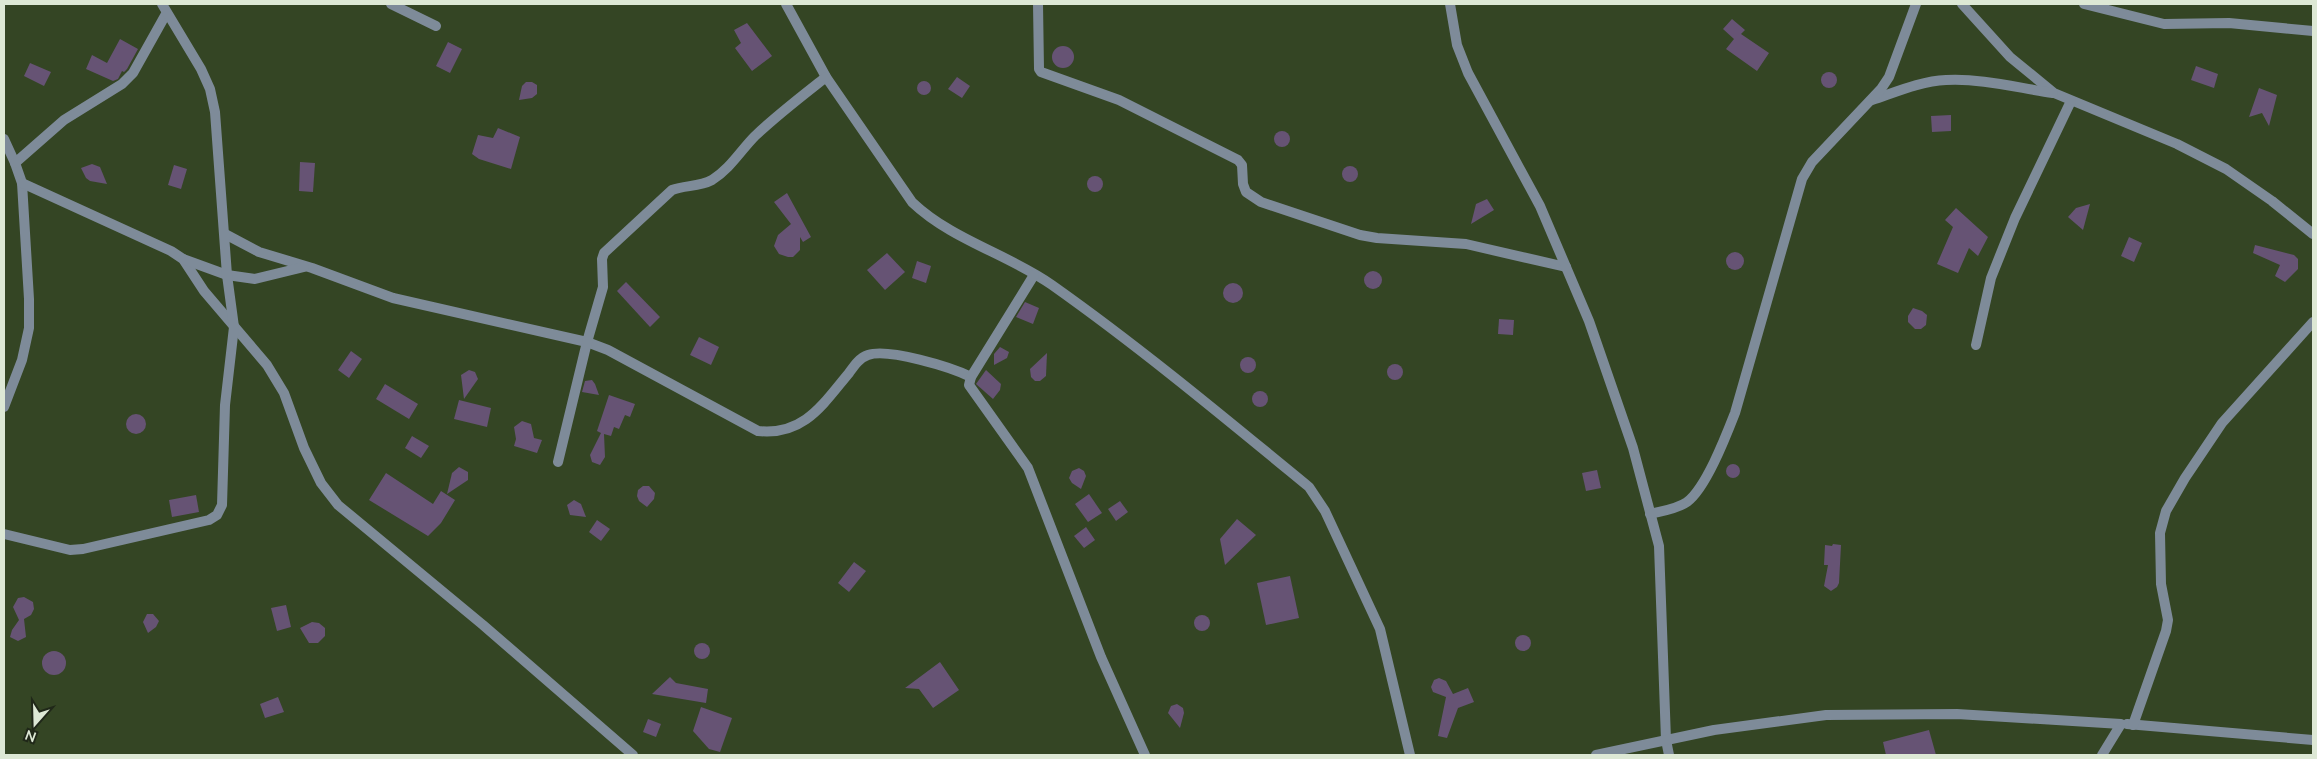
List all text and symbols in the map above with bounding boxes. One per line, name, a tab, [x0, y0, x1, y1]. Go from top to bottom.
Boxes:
north arrow	[10, 699, 60, 749]
text: N	[23, 726, 39, 746]

